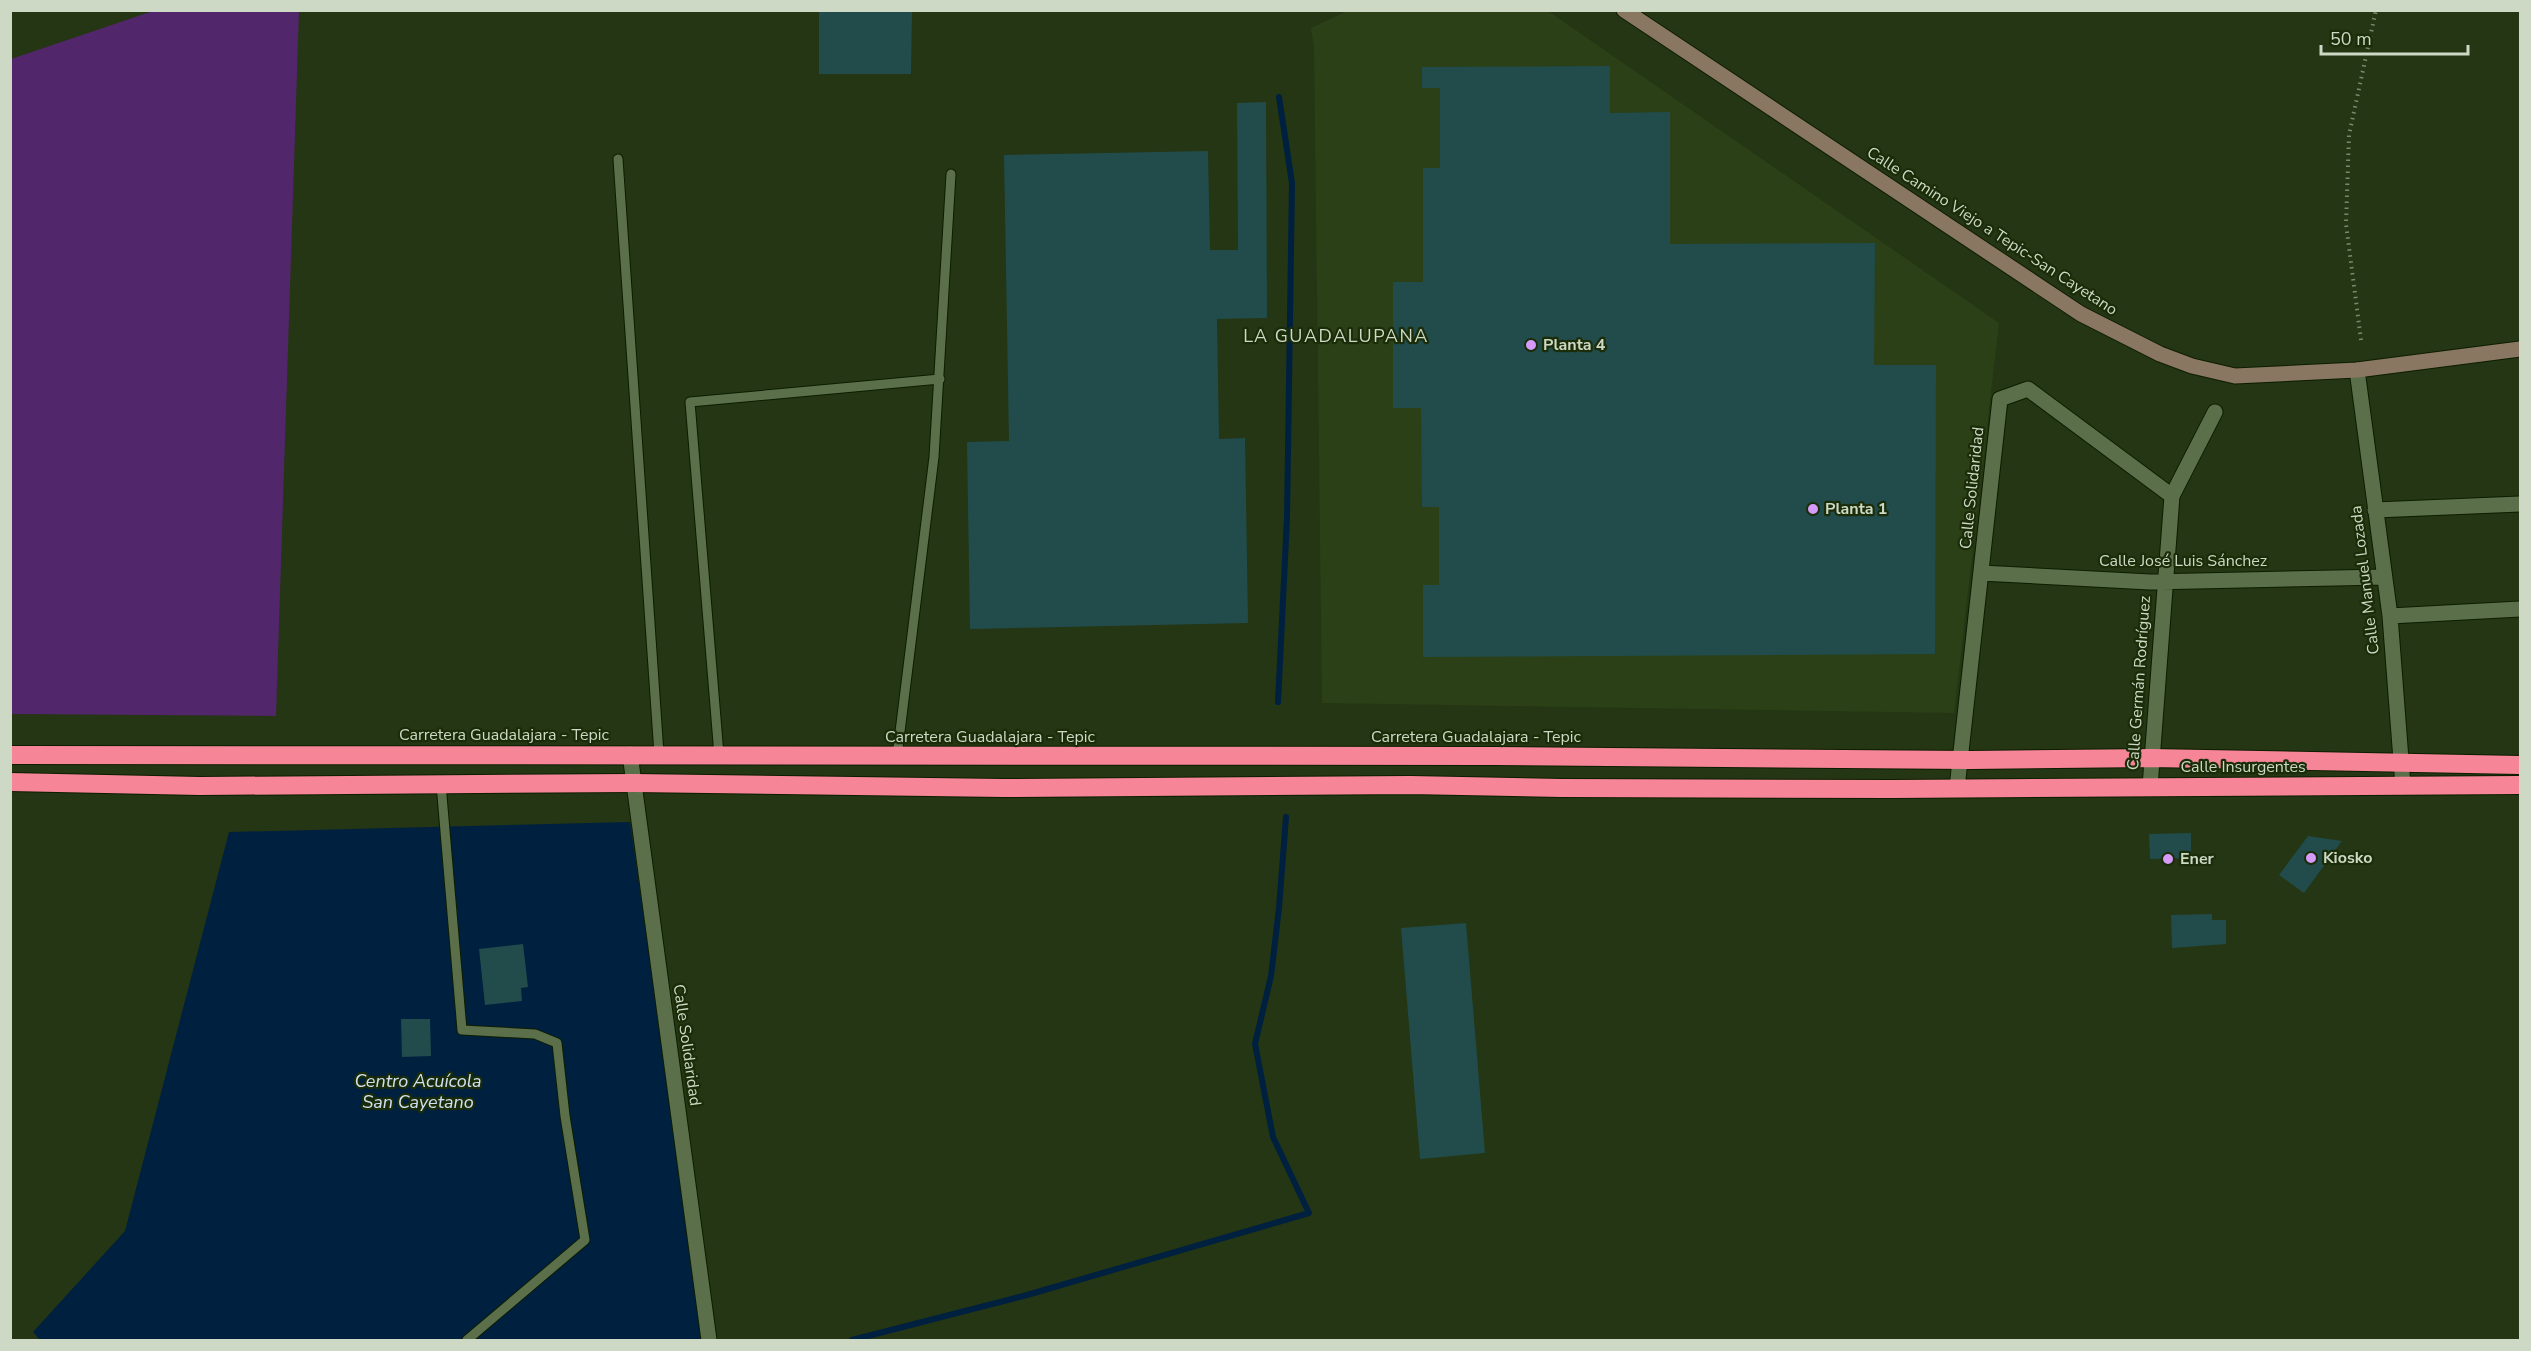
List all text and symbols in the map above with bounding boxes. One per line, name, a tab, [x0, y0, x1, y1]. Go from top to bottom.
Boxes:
scale bar	[2321, 18, 2468, 56]
text: 50 m	[2330, 27, 2372, 51]
street label: Calle Camino Viejo a Tepic-San Cayetano	[1862, 141, 2122, 321]
district label: LA GUADALUPANA	[1243, 324, 1429, 348]
place label: Planta 4	[1543, 334, 1606, 356]
marker: Planta 4	[1524, 338, 1538, 352]
street label: Calle Solidaridad	[1955, 426, 1989, 550]
place label: Planta 1	[1825, 498, 1887, 520]
marker: Planta 1	[1806, 502, 1820, 516]
street label: Calle Manuel Lozada	[2345, 504, 2385, 656]
street label: Calle José Luis Sánchez	[2099, 550, 2267, 572]
street label: Calle Germán Rodríguez	[2122, 595, 2156, 771]
street label: Carretera Guadalajara - Tepic	[399, 724, 610, 746]
street label: Carretera Guadalajara - Tepic	[885, 726, 1096, 748]
street label: Carretera Guadalajara - Tepic	[1371, 726, 1582, 748]
street label: Calle Insurgentes	[2180, 756, 2306, 778]
place label: Kiosko	[2323, 847, 2372, 869]
place label: Ener	[2180, 848, 2215, 870]
marker: Kiosko	[2304, 851, 2318, 865]
marker: Ener	[2161, 852, 2175, 866]
street label: Calle Solidaridad	[668, 983, 706, 1107]
water label: Centro Acuícola San Cayetano	[354, 1069, 482, 1114]

